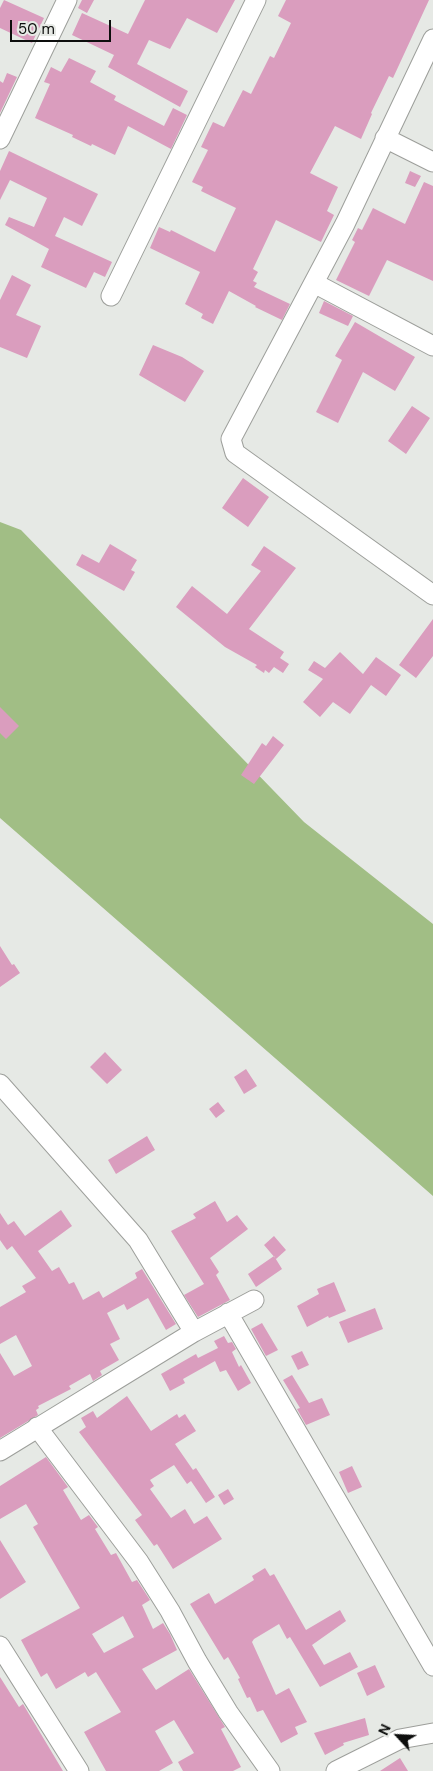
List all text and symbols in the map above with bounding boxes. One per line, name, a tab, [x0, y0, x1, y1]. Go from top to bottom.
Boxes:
scale bar	[12, 10, 114, 42]
text: 50 m	[18, 19, 55, 39]
north arrow	[373, 1711, 423, 1761]
text: N	[374, 1721, 395, 1738]

